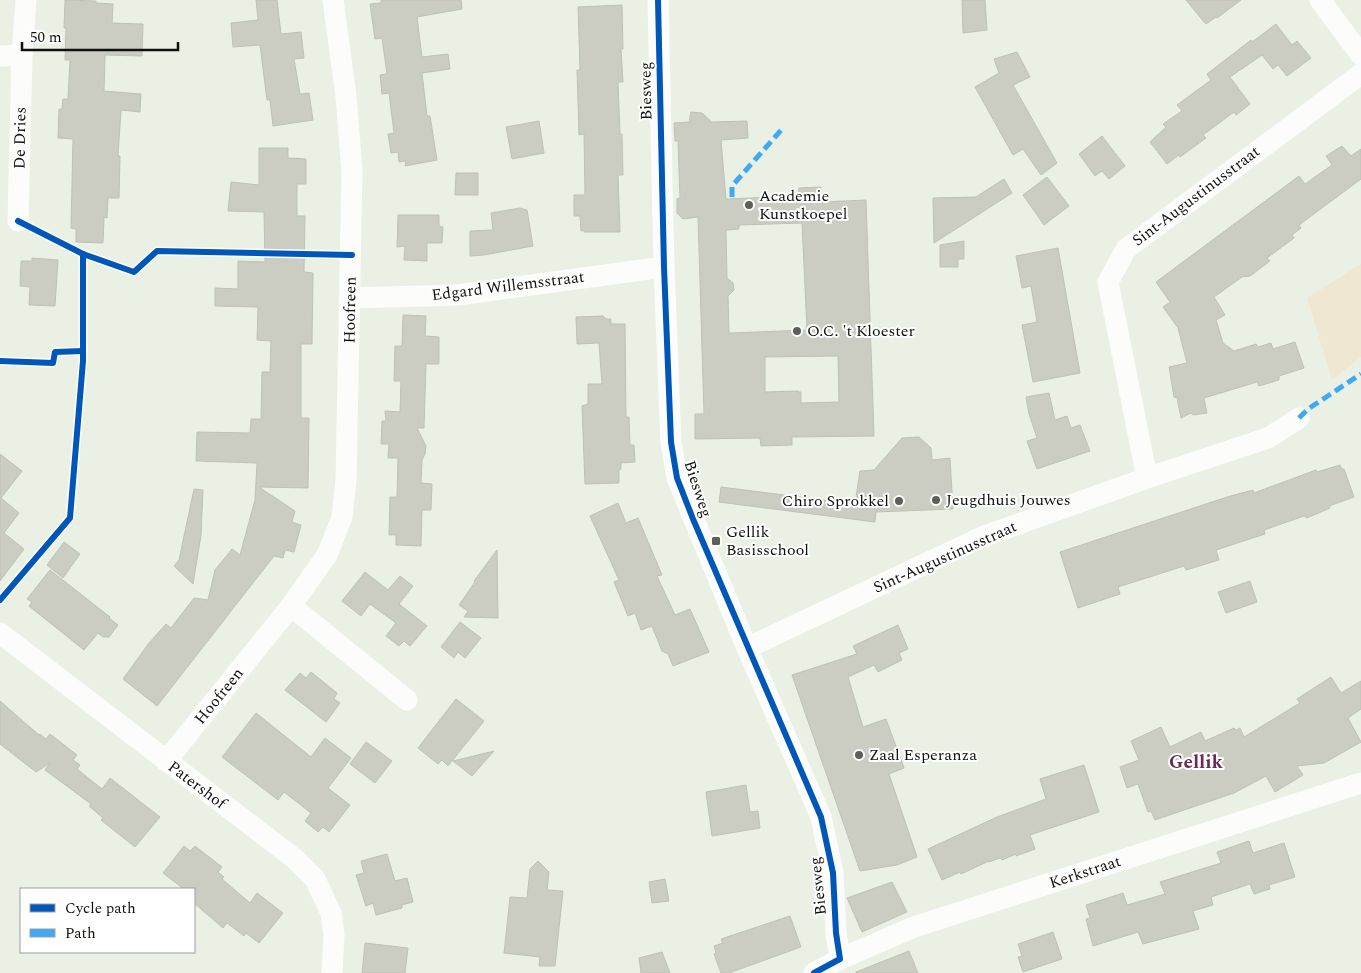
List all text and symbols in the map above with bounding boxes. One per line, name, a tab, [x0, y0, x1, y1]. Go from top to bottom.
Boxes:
scale bar	[22, 20, 179, 52]
text: 50 m	[30, 26, 62, 49]
street label: Biesweg	[633, 61, 659, 121]
street label: De Dries	[7, 107, 33, 169]
street label: Sint-Augustinusstraat	[1127, 140, 1265, 252]
place label: Academie Kunstkoepel	[759, 184, 847, 226]
marker: Academie Kunstkoepel	[743, 199, 755, 211]
street label: Edgard Willemsstraat	[430, 265, 586, 307]
street label: Hoofreen	[337, 276, 363, 344]
place label: O.C. 't Kloester	[807, 319, 915, 343]
marker: O.C. 't Kloester	[791, 325, 803, 337]
street label: Biesweg	[678, 457, 718, 521]
place label: Jeugdhuis Jouwes	[946, 488, 1071, 512]
place label: Chiro Sprokkel	[782, 489, 889, 513]
marker: Jeugdhuis Jouwes	[930, 494, 942, 506]
marker: Chiro Sprokkel	[893, 495, 905, 507]
street label: Sint-Augustinusstraat	[869, 514, 1021, 599]
place label: Gellik Basisschool	[726, 520, 809, 562]
marker: Gellik Basisschool	[710, 535, 722, 547]
street label: Hoofreen	[189, 662, 249, 730]
place label: Zaal Esperanza	[869, 743, 977, 767]
district label: Gellik	[1169, 748, 1224, 777]
marker: Zaal Esperanza	[853, 749, 865, 761]
street label: Patershof	[163, 755, 233, 816]
street label: Kerkstraat	[1046, 849, 1124, 895]
street label: Biesweg	[803, 856, 833, 916]
legend	[20, 888, 195, 953]
text: Cycle path	[65, 897, 136, 920]
text: Path	[65, 922, 96, 945]

